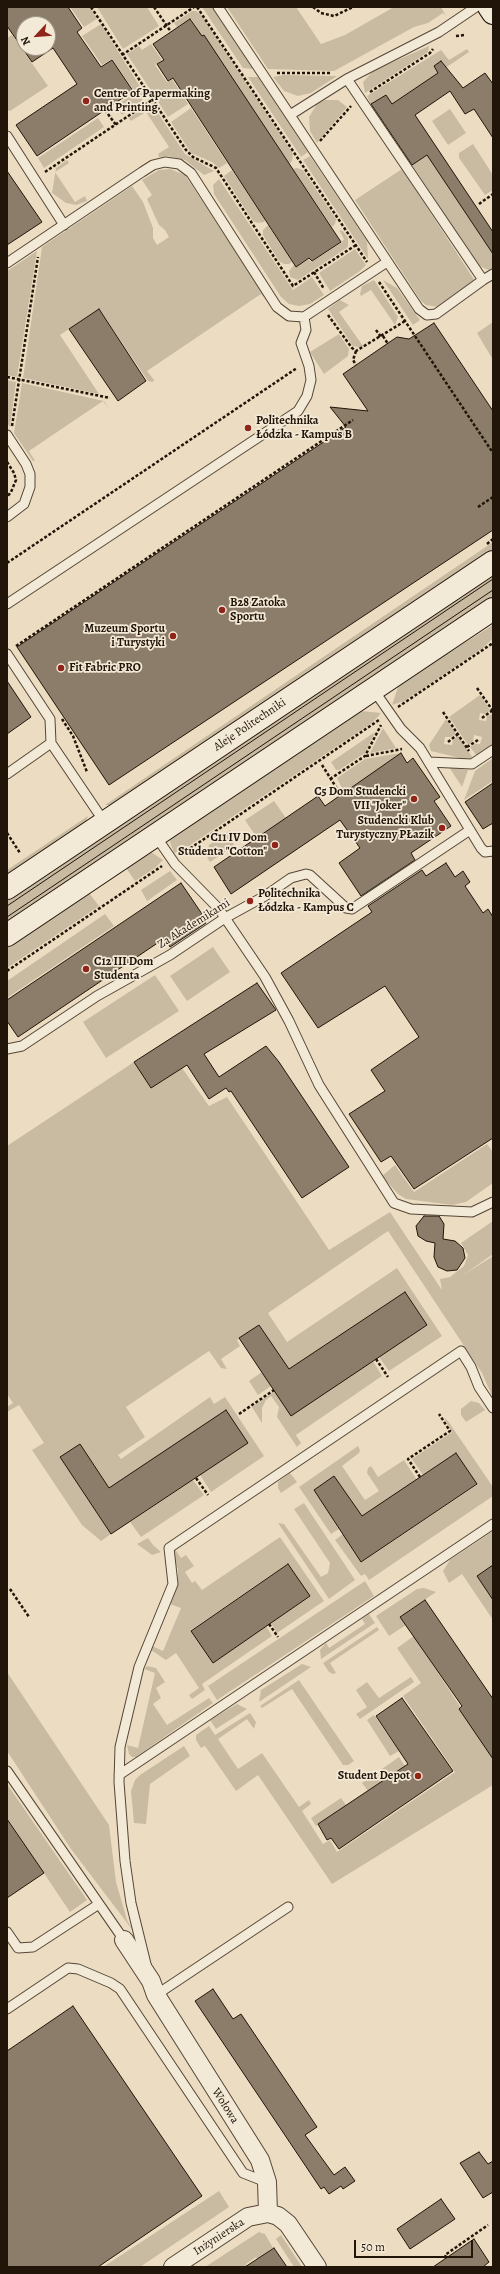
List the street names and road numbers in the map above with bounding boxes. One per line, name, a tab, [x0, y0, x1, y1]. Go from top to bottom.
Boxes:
street label: Aleje Politechniki	[211, 695, 289, 755]
street label: Za Akademikami	[155, 896, 233, 952]
street label: Wołowa	[209, 2086, 241, 2126]
street label: Inżynierska	[191, 2215, 247, 2259]

